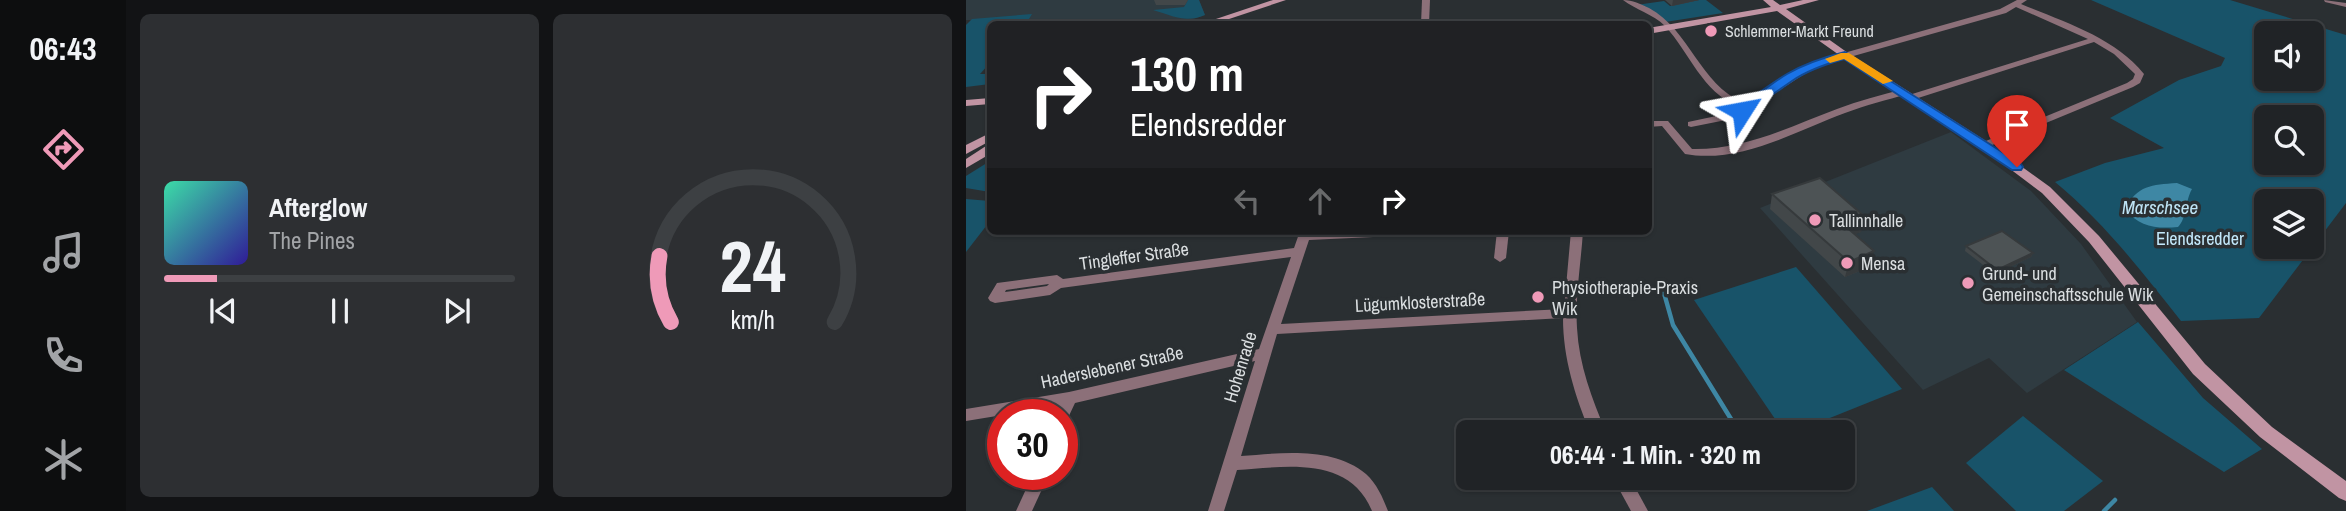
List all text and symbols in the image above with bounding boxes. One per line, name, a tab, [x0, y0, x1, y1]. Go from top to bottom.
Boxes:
place label: Schlemmer-Markt Freund	[1725, 20, 1874, 42]
map controls	[2254, 21, 2324, 259]
button: sound	[2254, 21, 2324, 91]
marker: Schlemmer-Markt Freund	[1703, 23, 1719, 39]
text: 06:43	[29, 27, 97, 70]
text: 130 m	[1130, 40, 1244, 106]
icon: right	[1015, 49, 1106, 140]
position arrow	[1705, 74, 1779, 148]
pin	[1987, 95, 2047, 167]
text: Elendsredder	[1130, 103, 1286, 146]
button: search	[2254, 105, 2324, 175]
icon: arrive	[1998, 106, 2036, 144]
icon: directions	[39, 125, 88, 174]
icon: left	[1228, 182, 1266, 220]
icon: ahead	[1301, 182, 1339, 220]
icon: right	[1374, 182, 1412, 220]
button: layers	[2254, 189, 2324, 259]
text: Afterglow	[269, 190, 367, 225]
water label: Marschsee	[2122, 194, 2198, 220]
place label: Tallinnhalle	[1829, 208, 1903, 233]
marker: Tallinnhalle	[1807, 212, 1823, 228]
text: 24	[719, 217, 786, 315]
text: The Pines	[269, 225, 355, 256]
park label: Elendsredder	[2156, 226, 2244, 251]
icon: music	[39, 228, 88, 277]
street label: Tingleffer Straße	[1078, 236, 1190, 276]
place label: Mensa	[1861, 251, 1905, 276]
marker: Mensa	[1839, 255, 1855, 271]
place label: Grund- und Gemeinschaftsschule Wik	[1982, 261, 2154, 307]
place label: Physiotherapie-Praxis Wik	[1552, 275, 1698, 321]
marker: Grund- und Gemeinschaftsschule Wik	[1960, 275, 1976, 291]
street label: Lügumklosterstraße	[1354, 286, 1486, 318]
marker: Physiotherapie-Praxis Wik	[1530, 289, 1546, 305]
icon: previous	[204, 292, 242, 330]
icon: pause	[321, 292, 359, 330]
icon: next	[438, 292, 476, 330]
text: km/h	[730, 302, 775, 336]
street label: Hohenrade	[1217, 328, 1263, 406]
icon: phone	[39, 331, 88, 380]
street label: Haderslebener Straße	[1038, 340, 1186, 394]
speed limit sign: 30	[987, 399, 1078, 490]
icon: climate	[39, 435, 88, 484]
text: 06:44 · 1 Min. · 320 m	[1550, 437, 1761, 472]

